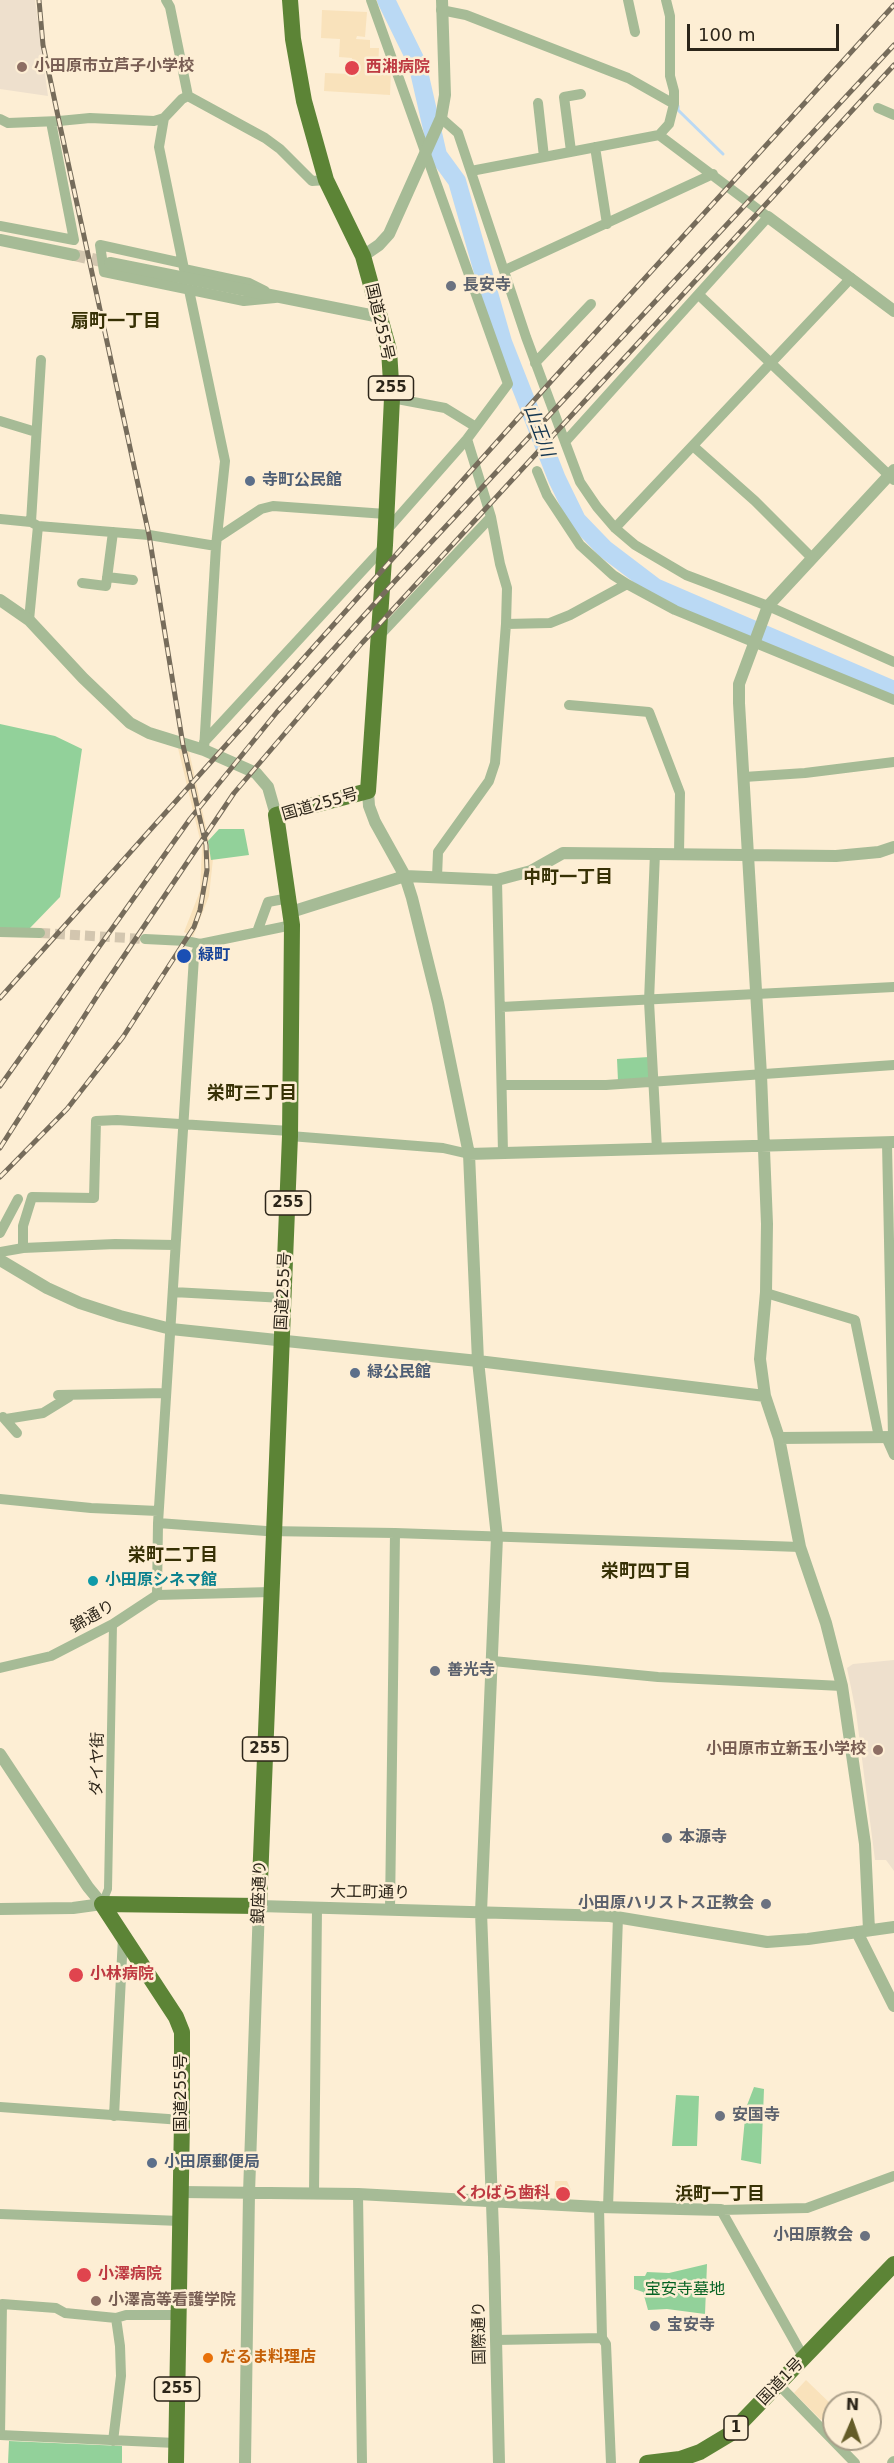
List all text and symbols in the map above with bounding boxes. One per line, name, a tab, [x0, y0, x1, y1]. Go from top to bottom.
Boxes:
scale bar	[690, 12, 842, 50]
text: 100 m	[698, 24, 756, 45]
place label: 小田原市立芦子小学校	[34, 57, 194, 77]
place label: 西湘病院	[366, 58, 430, 78]
marker: 西湘病院	[343, 59, 361, 77]
marker: 小田原市立芦子小学校	[15, 60, 29, 74]
place label: 長安寺	[463, 276, 511, 296]
marker: 長安寺	[444, 279, 458, 293]
street label: 国道255号	[361, 282, 397, 362]
district label: 扇町一丁目	[71, 311, 161, 333]
road number: 255	[368, 376, 414, 400]
water label: 山王川	[518, 402, 558, 460]
place label: 寺町公民館	[262, 471, 342, 491]
marker: 寺町公民館	[243, 474, 257, 488]
street label: 国道255号	[280, 785, 360, 825]
district label: 中町一丁目	[523, 867, 613, 889]
place label: 緑町	[198, 946, 230, 966]
marker: 緑町	[175, 947, 193, 965]
district label: 栄町三丁目	[207, 1083, 297, 1105]
road number: 255	[266, 1191, 310, 1215]
street label: 国道255号	[272, 1251, 296, 1331]
place label: 緑公民館	[367, 1363, 431, 1383]
marker: 緑公民館	[348, 1366, 362, 1380]
district label: 栄町二丁目	[128, 1545, 218, 1567]
district label: 栄町四丁目	[601, 1561, 691, 1583]
place label: 小田原シネマ館	[105, 1571, 217, 1591]
marker: 小田原シネマ館	[86, 1574, 100, 1588]
street label: 錦通り	[67, 1597, 119, 1637]
place label: 善光寺	[447, 1661, 495, 1681]
marker: 善光寺	[428, 1664, 442, 1678]
street label: ダイヤ街	[88, 1732, 108, 1796]
road number: 255	[242, 1737, 288, 1761]
place label: 小田原市立新玉小学校	[706, 1740, 866, 1760]
marker: 小田原市立新玉小学校	[871, 1743, 885, 1757]
place label: 本源寺	[679, 1828, 727, 1848]
marker: 本源寺	[660, 1831, 674, 1845]
street label: 銀座通り	[249, 1860, 271, 1924]
street label: 大工町通り	[330, 1883, 410, 1903]
place label: 小田原ハリストス正教会	[578, 1894, 754, 1914]
marker: 小田原ハリストス正教会	[759, 1897, 773, 1911]
place label: 小林病院	[90, 1965, 154, 1985]
marker: 小林病院	[67, 1966, 85, 1984]
street label: 国道255号	[172, 2054, 192, 2132]
place label: 安国寺	[732, 2106, 780, 2126]
marker: 安国寺	[713, 2109, 727, 2123]
place label: 小田原郵便局	[164, 2153, 260, 2173]
marker: 小田原郵便局	[145, 2156, 159, 2170]
place label: くわばら歯科	[454, 2184, 550, 2204]
district label: 浜町一丁目	[675, 2184, 765, 2206]
marker: くわばら歯科	[554, 2185, 572, 2203]
place label: 小田原教会	[773, 2226, 853, 2246]
marker: 小田原教会	[858, 2229, 872, 2243]
place label: 小澤病院	[98, 2265, 162, 2285]
marker: 小澤病院	[75, 2266, 93, 2284]
park label: 宝安寺墓地	[645, 2280, 725, 2300]
place label: 小澤高等看護学院	[108, 2291, 236, 2311]
marker: 小澤高等看護学院	[89, 2294, 103, 2308]
street label: 国際通り	[470, 2301, 490, 2365]
place label: 宝安寺	[667, 2316, 715, 2336]
marker: 宝安寺	[648, 2319, 662, 2333]
place label: だるま料理店	[220, 2348, 316, 2368]
marker: だるま料理店	[201, 2351, 215, 2365]
street label: 国道1号	[754, 2354, 808, 2410]
road number: 255	[154, 2377, 200, 2401]
north arrow	[822, 2391, 882, 2451]
text: N	[846, 2395, 860, 2414]
road number: 1	[724, 2416, 748, 2440]

